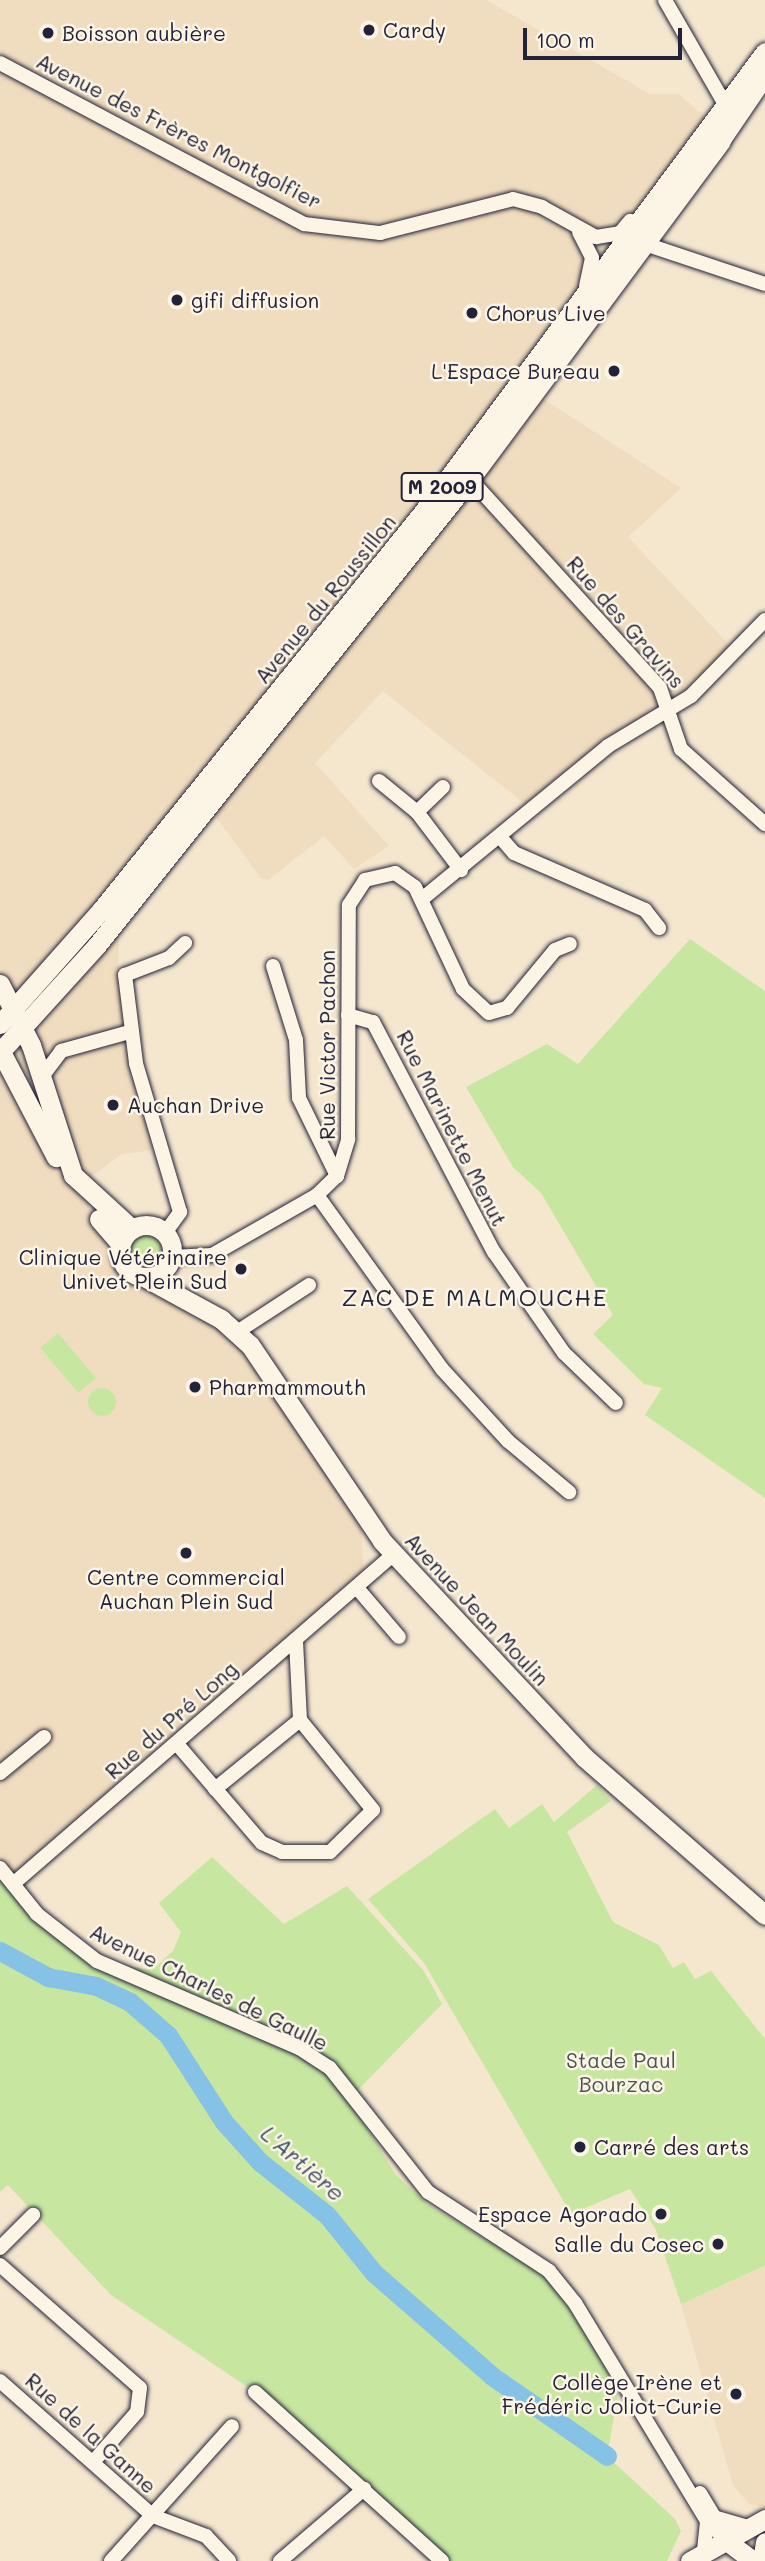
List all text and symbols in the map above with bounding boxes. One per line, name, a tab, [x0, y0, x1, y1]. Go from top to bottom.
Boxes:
scale bar	[527, 14, 686, 58]
place label: Cardy	[383, 17, 446, 43]
place label: Boisson aubière	[62, 20, 226, 46]
marker: Cardy	[361, 22, 377, 38]
marker: Boisson aubière	[40, 25, 56, 41]
text: 100 m	[536, 26, 595, 53]
street label: Avenue des Frères Montgolfier	[32, 48, 326, 214]
place label: gifi diffusion	[191, 287, 319, 313]
marker: gifi diffusion	[169, 292, 185, 308]
place label: Chorus Live	[486, 300, 606, 326]
marker: Chorus Live	[464, 305, 480, 321]
place label: L'Espace Bureau	[431, 358, 600, 384]
marker: L'Espace Bureau	[606, 363, 622, 379]
road number: M 2009	[400, 472, 484, 502]
street label: Avenue du Roussillon	[249, 510, 401, 688]
street label: Rue des Gravins	[562, 551, 690, 693]
street label: Rue Victor Pachon	[314, 950, 340, 1140]
street label: Rue Marinette Menut	[392, 1026, 512, 1230]
place label: Auchan Drive	[127, 1092, 264, 1118]
marker: Auchan Drive	[105, 1097, 121, 1113]
place label: Clinique Vétérinaire Univet Plein Sud	[19, 1244, 227, 1294]
marker: Clinique Vétérinaire Univet Plein Sud	[233, 1261, 249, 1277]
district label: ZAC DE MALMOUCHE	[344, 1283, 606, 1311]
place label: Pharmammouth	[209, 1374, 366, 1400]
marker: Pharmammouth	[187, 1379, 203, 1395]
street label: Avenue Jean Moulin	[400, 1528, 554, 1690]
marker: Centre commercial Auchan Plein Sud	[178, 1545, 194, 1561]
place label: Centre commercial Auchan Plein Sud	[87, 1564, 285, 1614]
street label: Rue du Pré Long	[100, 1656, 242, 1784]
street label: Avenue Charles de Gaulle	[86, 1918, 332, 2056]
park label: Stade Paul Bourzac	[566, 2047, 676, 2097]
water label: L'Artière	[256, 2119, 350, 2207]
place label: Carré des arts	[594, 2134, 749, 2160]
marker: Carré des arts	[572, 2139, 588, 2155]
place label: Espace Agorado	[478, 2201, 647, 2227]
marker: Espace Agorado	[653, 2206, 669, 2222]
place label: Salle du Cosec	[554, 2231, 704, 2257]
marker: Salle du Cosec	[710, 2236, 726, 2252]
street label: Rue de la Ganne	[20, 2368, 162, 2498]
place label: Collège Irène et Frédéric Joliot-Curie	[502, 2369, 722, 2419]
marker: Collège Irène et Frédéric Joliot-Curie	[728, 2386, 744, 2402]

